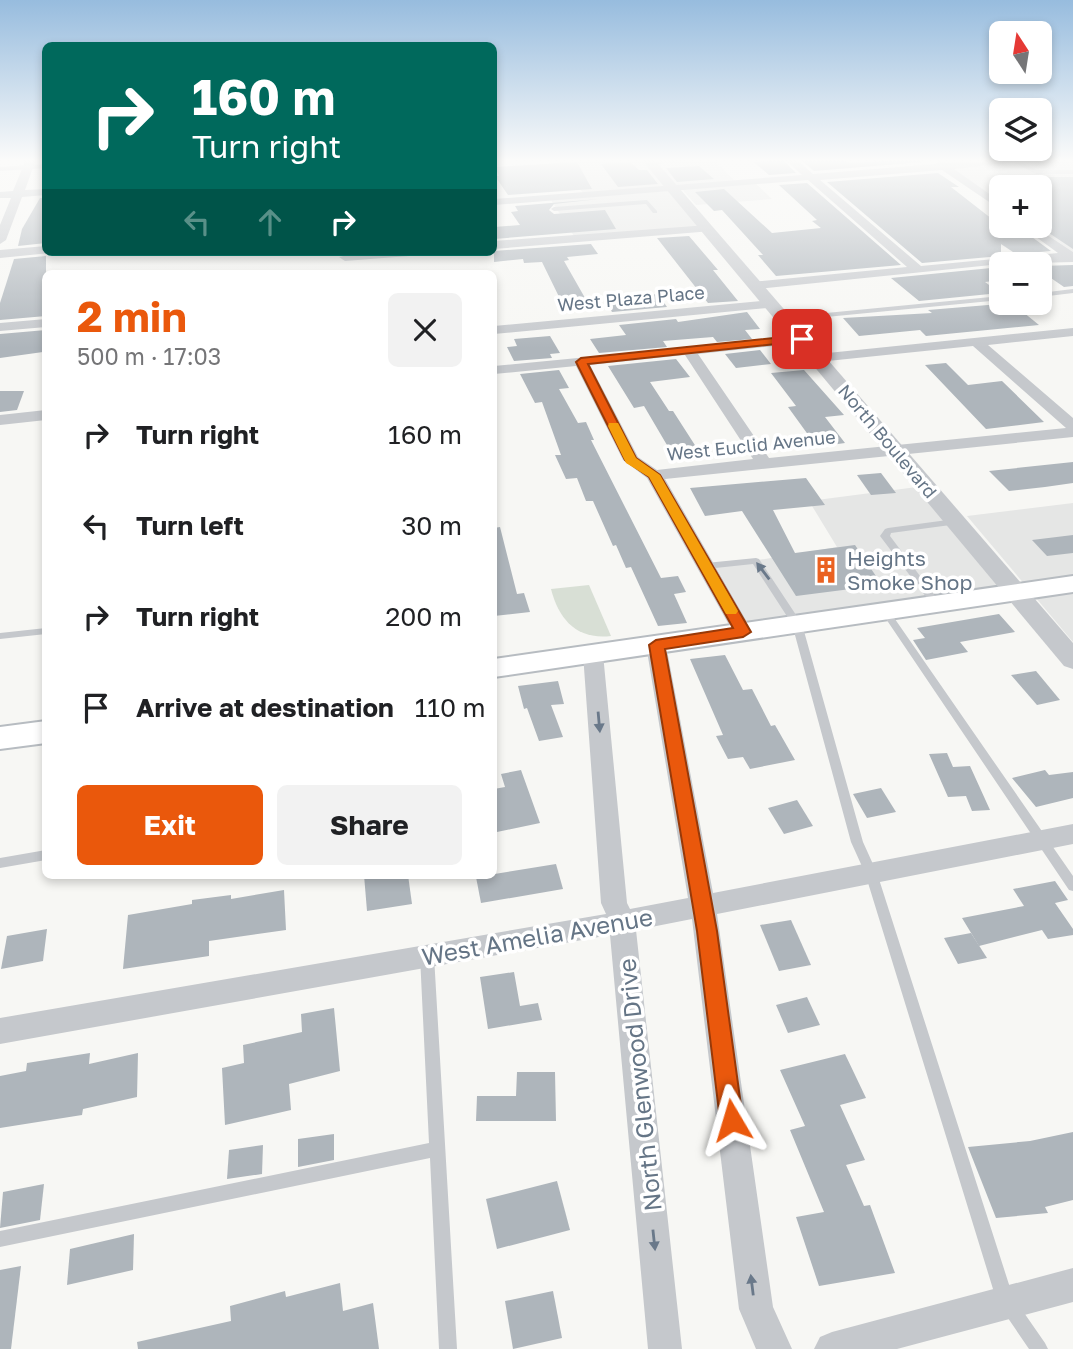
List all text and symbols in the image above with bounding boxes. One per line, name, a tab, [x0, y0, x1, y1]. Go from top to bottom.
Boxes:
north arrow	[989, 21, 1052, 84]
map controls	[989, 21, 1052, 315]
text: 160 m	[192, 67, 335, 126]
icon: right	[77, 70, 168, 161]
button: layers	[989, 98, 1052, 161]
text: Turn right	[192, 127, 341, 165]
button: +	[989, 175, 1052, 238]
icon: left	[178, 203, 216, 241]
icon: ahead	[251, 203, 289, 241]
icon: right	[324, 203, 362, 241]
button: −	[989, 252, 1052, 315]
street label: West Plaza Place	[556, 281, 706, 315]
text: 2 min	[77, 291, 187, 341]
button: close	[388, 293, 462, 367]
pin	[772, 309, 832, 369]
icon: arrive	[783, 320, 821, 358]
text: 500 m · 17:03	[77, 342, 221, 370]
street label: North Boulevard	[834, 380, 942, 502]
icon: right	[77, 416, 115, 454]
text: Turn right	[136, 419, 259, 450]
text: 160 m	[388, 419, 462, 450]
street label: West Euclid Avenue	[666, 425, 836, 465]
icon: left	[77, 507, 115, 545]
text: Turn left	[136, 510, 244, 541]
text: 30 m	[401, 510, 462, 541]
place label: Heights Smoke Shop	[847, 545, 972, 595]
building icon: Heights Smoke Shop	[811, 555, 841, 585]
one-way arrow	[756, 562, 770, 580]
icon: right	[77, 598, 115, 636]
text: Turn right	[136, 601, 259, 632]
text: 200 m	[385, 601, 462, 632]
icon: arrive	[77, 689, 115, 727]
text: Arrive at destination	[136, 692, 394, 723]
text: 110 m	[415, 692, 486, 723]
one-way arrow	[594, 712, 605, 734]
button: Exit	[77, 785, 263, 865]
button: Share	[277, 785, 462, 865]
street label: West Amelia Avenue	[419, 901, 655, 971]
street label: North Glenwood Drive	[611, 957, 667, 1213]
position arrow	[695, 1083, 769, 1157]
one-way arrow	[649, 1229, 660, 1251]
one-way arrow	[747, 1274, 758, 1296]

